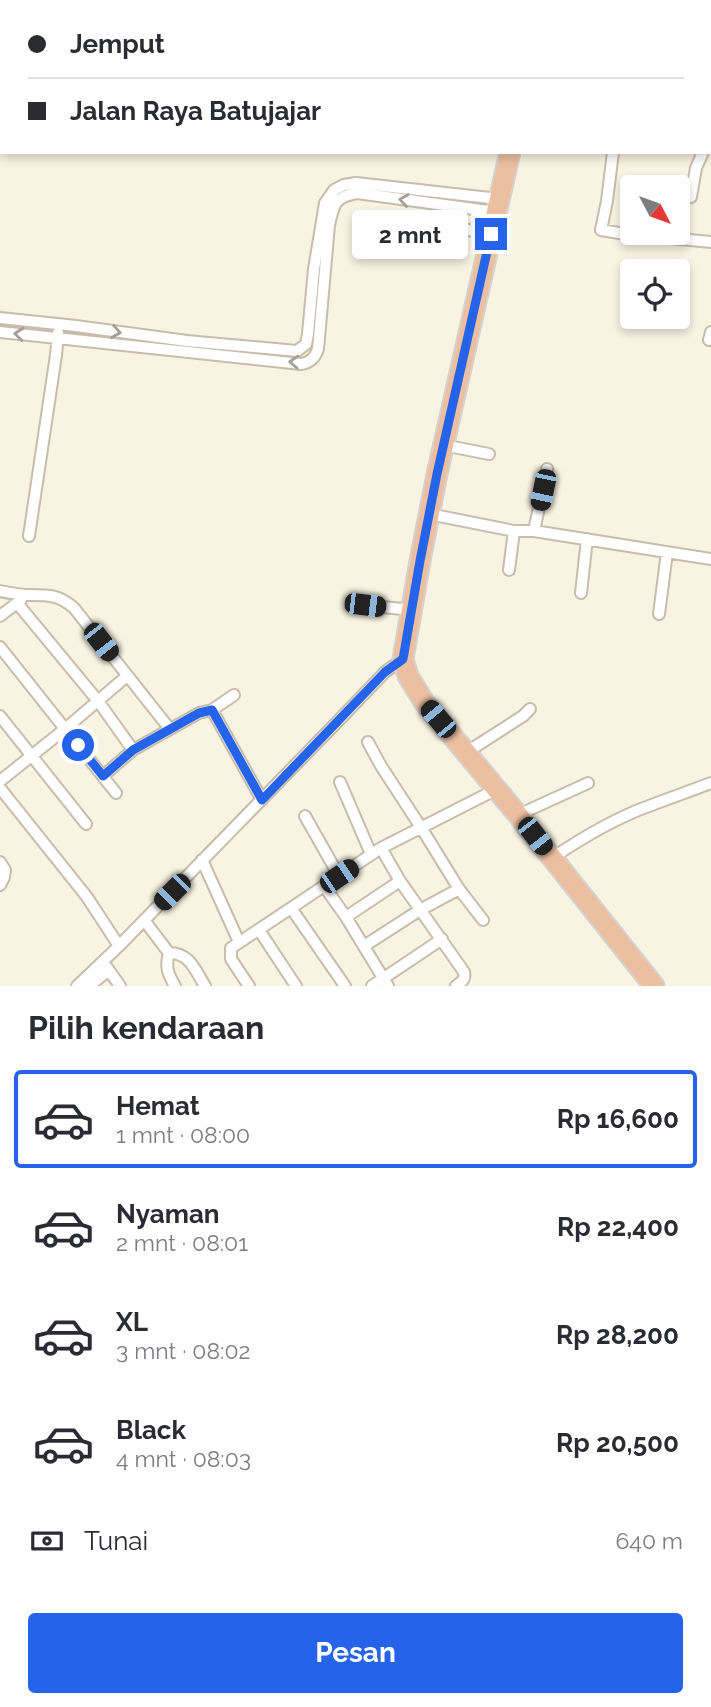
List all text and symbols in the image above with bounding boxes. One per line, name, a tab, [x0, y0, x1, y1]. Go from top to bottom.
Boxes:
text: Jemput	[70, 29, 165, 59]
text: Jalan Raya Batujajar	[70, 96, 321, 126]
north arrow	[620, 175, 690, 245]
map controls	[620, 175, 690, 329]
one-way arrow	[398, 192, 410, 207]
callout: 2 mnt	[351, 210, 466, 258]
route end	[475, 218, 507, 250]
text: 2 mnt	[379, 221, 441, 248]
button: locate	[620, 259, 690, 329]
one-way arrow	[111, 324, 122, 339]
one-way arrow	[13, 327, 24, 342]
one-way arrow	[288, 355, 299, 370]
car	[529, 467, 558, 513]
car	[343, 592, 388, 618]
car	[80, 619, 123, 665]
car	[417, 696, 460, 742]
route start	[62, 729, 94, 761]
car	[514, 813, 557, 859]
car	[316, 856, 363, 896]
car	[150, 870, 195, 914]
text: Pilih kendaraan	[28, 1009, 264, 1046]
icon: car	[32, 1088, 95, 1151]
text: Hemat	[116, 1091, 200, 1121]
text: Rp 16,600	[557, 1104, 679, 1134]
text: 1 mnt · 08:00	[116, 1121, 250, 1148]
icon: car	[32, 1196, 95, 1259]
text: Nyaman	[116, 1199, 220, 1229]
text: Rp 22,400	[557, 1212, 679, 1242]
text: 2 mnt · 08:01	[116, 1229, 248, 1256]
icon: car	[32, 1304, 95, 1367]
text: XL	[116, 1307, 148, 1337]
text: Rp 28,200	[556, 1320, 679, 1350]
text: 3 mnt · 08:02	[116, 1337, 250, 1364]
icon: car	[32, 1412, 95, 1475]
text: Black	[116, 1415, 186, 1445]
text: Rp 20,500	[556, 1428, 679, 1458]
text: 4 mnt · 08:03	[116, 1445, 251, 1472]
icon: cash	[28, 1522, 66, 1560]
text: Tunai	[84, 1526, 148, 1556]
text: 640 m	[615, 1527, 683, 1554]
button: Pesan	[28, 1613, 683, 1693]

